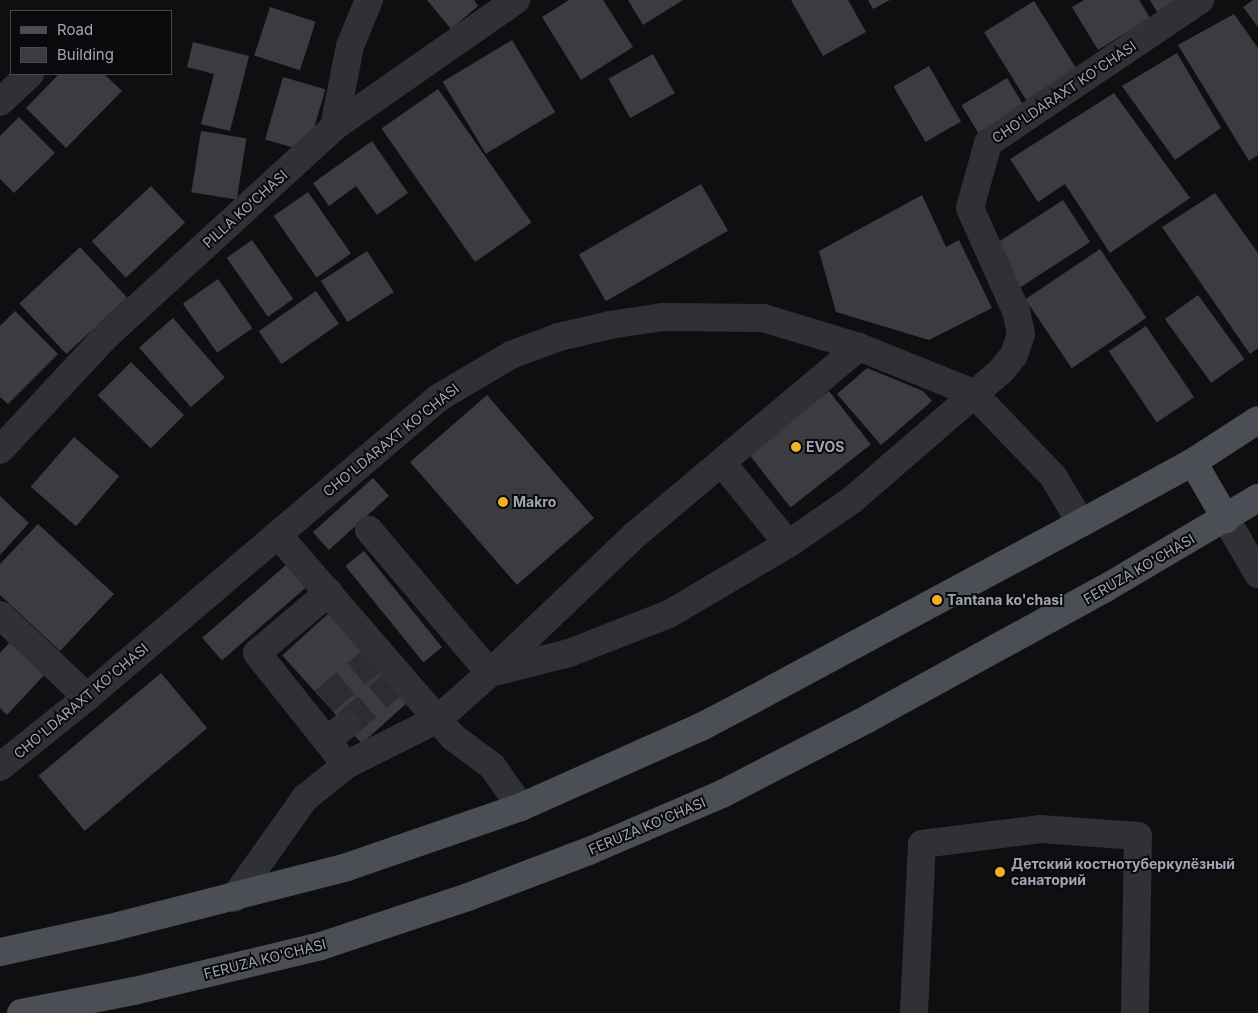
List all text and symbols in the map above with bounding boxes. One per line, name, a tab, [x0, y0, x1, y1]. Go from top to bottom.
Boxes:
legend	[10, 10, 172, 75]
text: Road	[57, 20, 93, 39]
street label: CHO'LDARAXT KO'CHASI	[989, 37, 1139, 147]
text: Building	[57, 45, 114, 64]
street label: PILLA KO‘CHASI	[199, 167, 291, 251]
street label: CHO'LDARAXT KO'CHASI	[320, 380, 462, 500]
place label: EVOS	[806, 439, 844, 455]
marker: EVOS	[790, 441, 802, 453]
place label: Makro	[513, 494, 556, 510]
marker: Makro	[497, 496, 509, 508]
street label: FERUZA KO'CHASI	[1081, 530, 1197, 608]
place label: Tantana ko'chasi	[947, 592, 1063, 608]
marker: Tantana ko'chasi	[931, 594, 943, 606]
street label: CHO'LDARAXT KO'CHASI	[10, 640, 152, 762]
street label: FERUZA KO'CHASI	[586, 794, 708, 858]
place label: Детский костнотуберкулёзный санаторий	[1011, 856, 1235, 889]
marker: Детский костнотуберкулёзный санаторий	[993, 865, 1007, 879]
street label: FERUZA KO'CHASI	[202, 936, 328, 982]

